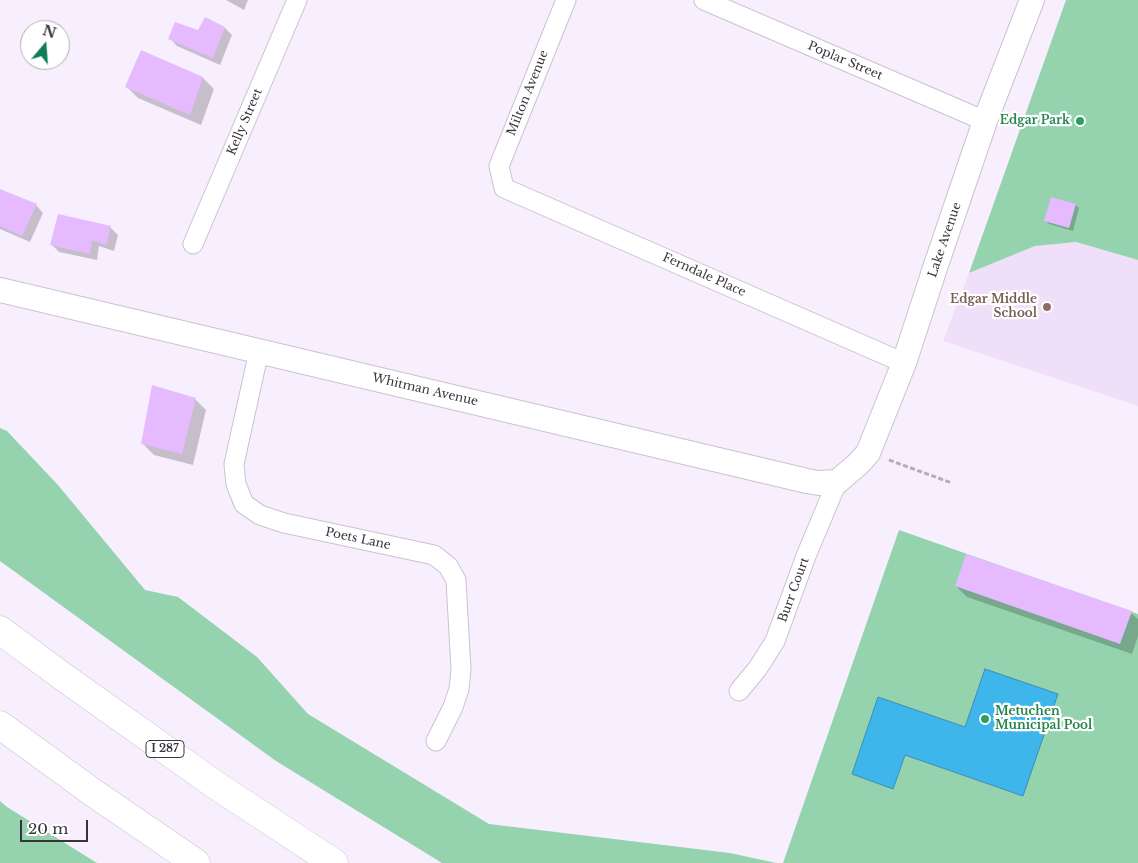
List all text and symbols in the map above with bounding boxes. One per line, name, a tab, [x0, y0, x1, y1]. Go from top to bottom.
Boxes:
north arrow	[20, 20, 70, 70]
text: N	[40, 21, 58, 42]
street label: Poplar Street	[806, 39, 884, 83]
street label: Milton Avenue	[504, 48, 552, 138]
street label: Kelly Street	[225, 87, 265, 157]
place label: Edgar Park	[1000, 114, 1070, 128]
marker: Edgar Park	[1074, 115, 1086, 127]
street label: Lake Avenue	[925, 201, 965, 279]
street label: Ferndale Place	[660, 250, 748, 300]
place label: Edgar Middle School	[950, 293, 1037, 321]
marker: Edgar Middle School	[1041, 301, 1053, 313]
street label: Whitman Avenue	[371, 371, 479, 409]
street label: Poets Lane	[324, 525, 392, 553]
street label: Burr Court	[776, 556, 812, 624]
place label: Metuchen Municipal Pool	[995, 705, 1092, 733]
marker: Metuchen Municipal Pool	[979, 713, 991, 725]
road number: I 287	[146, 741, 184, 758]
scale bar	[22, 810, 90, 842]
text: 20 m	[28, 819, 68, 838]

